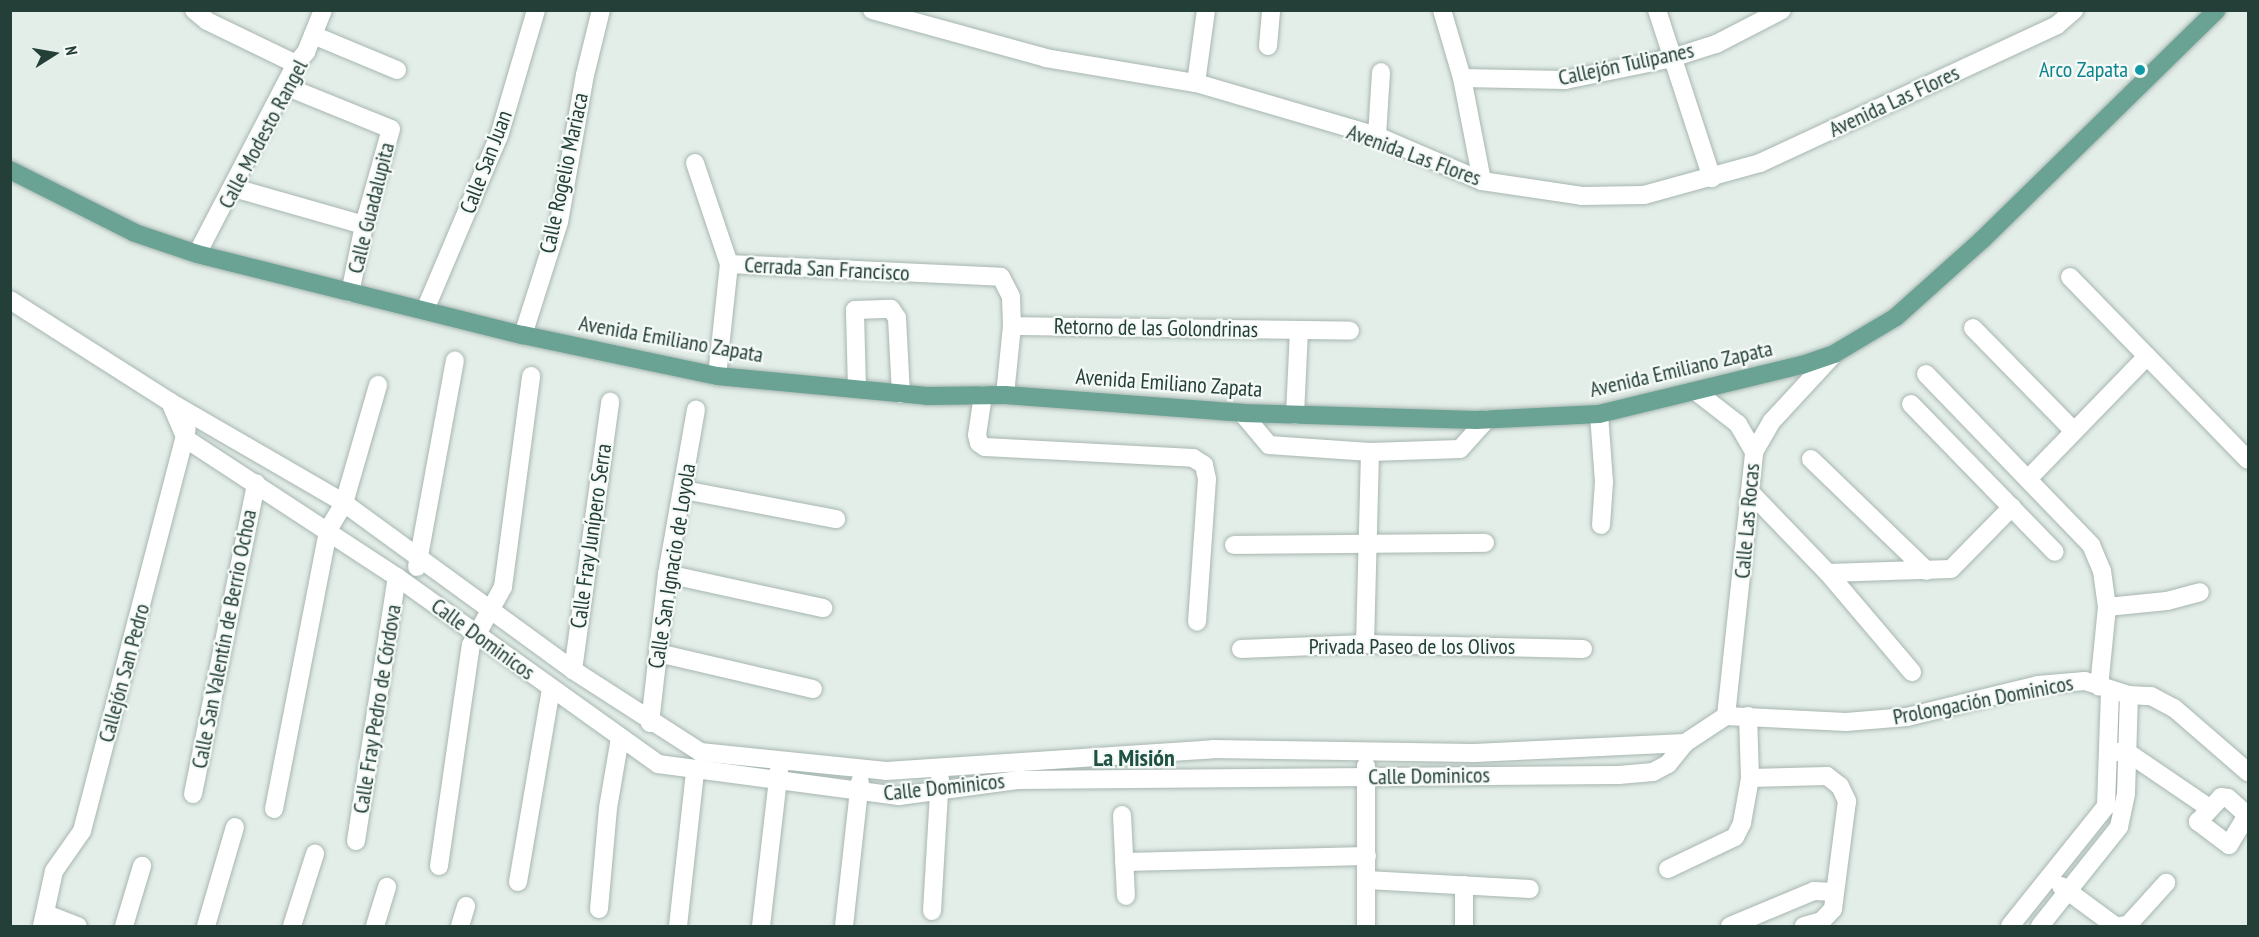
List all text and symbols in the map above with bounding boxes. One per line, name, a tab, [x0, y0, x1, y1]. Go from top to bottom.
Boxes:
north arrow	[24, 24, 84, 84]
street label: Callejón Tulipanes	[1556, 37, 1696, 91]
text: N	[61, 44, 82, 57]
street label: Calle Modesto Rangel	[213, 55, 313, 213]
place label: Arco Zapata	[2039, 57, 2128, 83]
street label: Avenida Las Flores	[1825, 59, 1963, 143]
marker: Arco Zapata	[2133, 63, 2147, 77]
street label: Calle Rogelio Mariaca	[534, 90, 594, 256]
street label: Calle San Juan	[454, 107, 518, 217]
street label: Avenida Las Flores	[1343, 119, 1485, 191]
street label: Calle Guadalupita	[342, 140, 400, 276]
street label: Cerrada San Francisco	[744, 251, 910, 287]
street label: Avenida Emiliano Zapata	[577, 310, 765, 368]
street label: Retorno de las Golondrinas	[1054, 313, 1258, 343]
street label: Avenida Emiliano Zapata	[1587, 335, 1775, 403]
street label: Avenida Emiliano Zapata	[1075, 363, 1263, 403]
street label: Calle Fray Junípero Serra	[565, 442, 617, 630]
street label: Calle San Ignacio de Loyola	[643, 462, 701, 670]
street label: Calle Las Rocas	[1729, 462, 1765, 580]
street label: Calle San Valentín de Berrio Ochoa	[186, 507, 262, 771]
street label: Calle Dominicos	[426, 593, 540, 685]
street label: Callejón San Pedro	[93, 601, 155, 745]
street label: Calle Fray Pedro de Córdova	[347, 602, 407, 816]
street label: Privada Paseo de los Olivos	[1309, 634, 1515, 660]
street label: Prolongación Dominicos	[1891, 670, 2075, 730]
district label: La Misión	[1093, 744, 1175, 772]
street label: Calle Dominicos	[1368, 762, 1490, 790]
street label: Calle Dominicos	[882, 768, 1006, 806]

